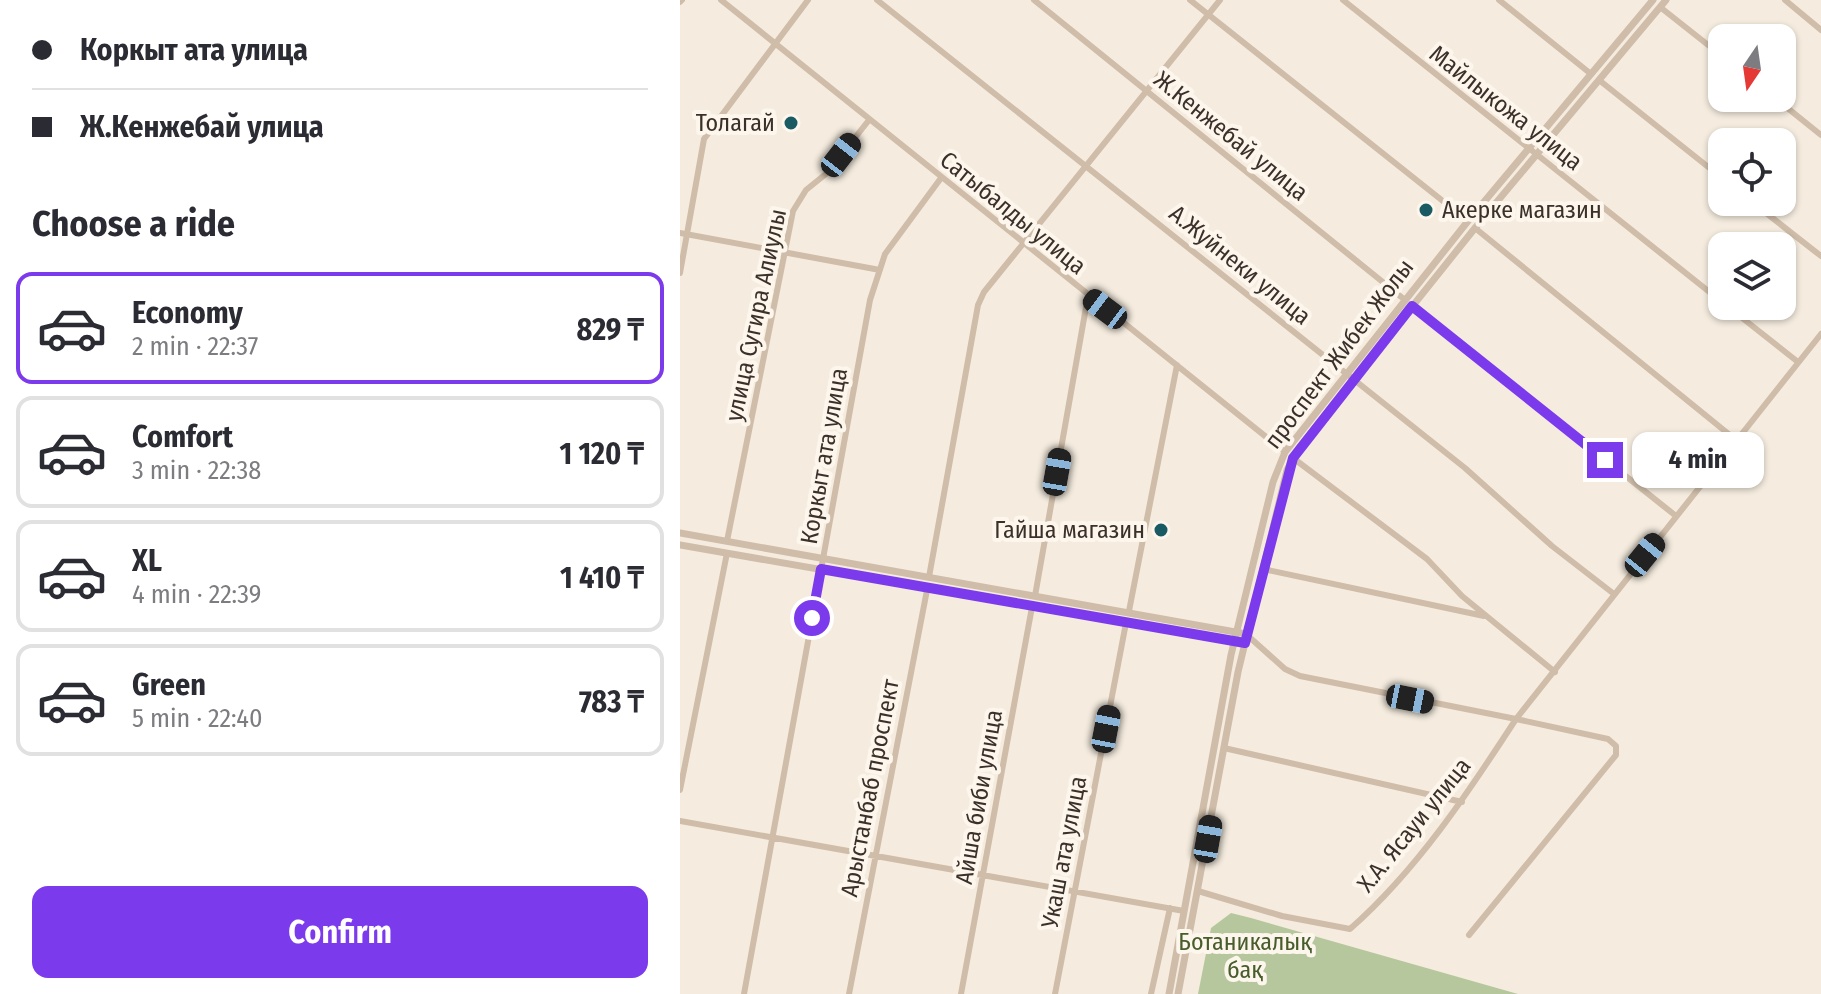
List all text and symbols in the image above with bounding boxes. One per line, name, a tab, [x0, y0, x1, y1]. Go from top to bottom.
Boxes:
north arrow	[1708, 24, 1796, 112]
map controls	[1708, 24, 1796, 320]
text: Коркыт ата улица	[80, 32, 308, 68]
street label: Майлыкожа улица	[1424, 40, 1588, 176]
street label: Ж.Кенжебай улица	[1148, 65, 1314, 207]
text: Ж.Кенжебай улица	[80, 109, 324, 145]
place label: Толагай	[696, 109, 775, 137]
marker: Толагай	[782, 114, 800, 132]
button: locate	[1708, 128, 1796, 216]
car	[817, 129, 865, 181]
street label: Сатыбалды улица	[935, 146, 1091, 280]
place label: Акерке магазин	[1442, 196, 1602, 224]
street label: А.Жуйнеки улица	[1164, 200, 1316, 330]
marker: Акерке магазин	[1417, 201, 1435, 219]
text: Choose a ride	[32, 202, 235, 246]
street label: улица Сугира Алиулы	[720, 206, 792, 424]
button: layers	[1708, 232, 1796, 320]
street label: проспект Жибек Жолы	[1259, 254, 1419, 454]
car	[1079, 285, 1131, 333]
icon: car	[36, 292, 108, 364]
text: Economy	[132, 295, 243, 331]
text: 829 ₸	[576, 312, 644, 348]
text: 2 min · 22:37	[132, 331, 258, 362]
street label: Коркыт ата улица	[795, 366, 853, 546]
icon: car	[36, 416, 108, 488]
text: Comfort	[132, 419, 233, 455]
callout: 4 min	[1633, 432, 1765, 488]
text: 1 120 ₸	[559, 436, 644, 472]
route end	[1587, 442, 1623, 478]
text: 4 min	[1669, 444, 1727, 475]
car	[1041, 446, 1073, 498]
text: 3 min · 22:38	[132, 455, 261, 486]
place label: Гайша магазин	[994, 516, 1145, 544]
marker: Гайша магазин	[1152, 521, 1170, 539]
car	[1621, 529, 1669, 581]
icon: car	[36, 540, 108, 612]
text: XL	[132, 543, 162, 579]
text: 1 410 ₸	[560, 560, 644, 596]
text: 4 min · 22:39	[132, 579, 261, 610]
route start	[794, 600, 830, 636]
icon: car	[36, 664, 108, 736]
text: Green	[132, 667, 206, 703]
street label: Арыстанбаб проспект	[835, 677, 905, 899]
car	[1384, 683, 1436, 715]
text: 783 ₸	[579, 684, 644, 720]
text: 5 min · 22:40	[132, 703, 262, 734]
car	[1090, 703, 1122, 755]
street label: Айша биби улица	[950, 708, 1008, 886]
street label: Х.А. Ясауи улица	[1351, 752, 1477, 898]
street label: Укаш ата улица	[1035, 774, 1092, 931]
car	[1192, 813, 1224, 865]
button: Confirm	[32, 886, 648, 978]
park label: Ботаникалық бақ	[1178, 928, 1312, 984]

